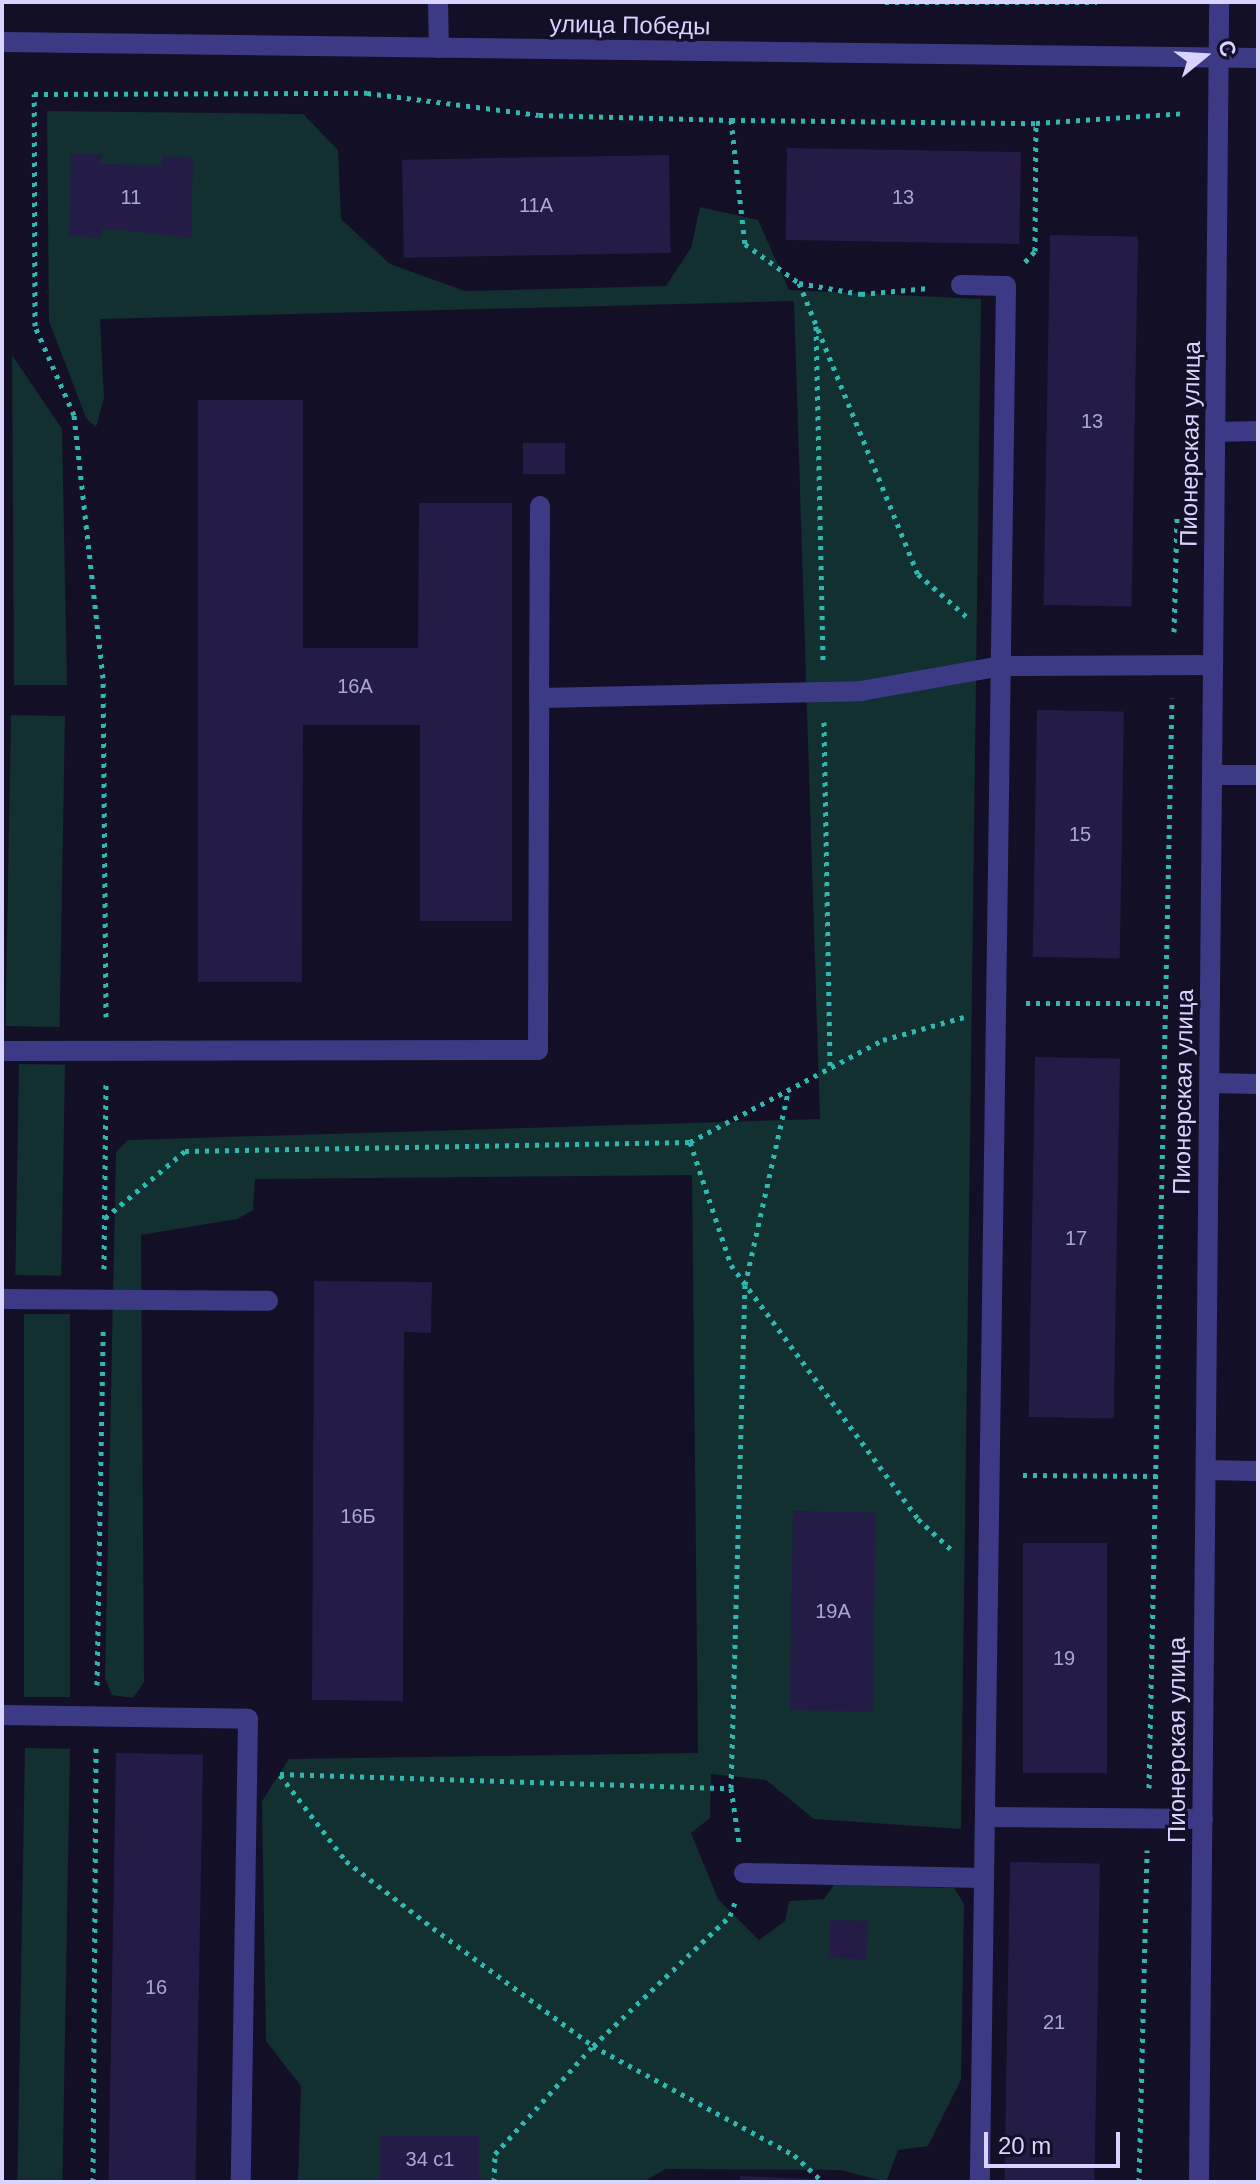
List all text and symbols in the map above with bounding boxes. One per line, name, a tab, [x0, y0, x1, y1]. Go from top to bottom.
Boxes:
street label: улица Победы	[549, 9, 711, 41]
north arrow	[1164, 16, 1244, 96]
text: С	[1213, 37, 1242, 60]
house number: 11	[121, 185, 141, 209]
house number: 13	[892, 185, 914, 209]
house number: 11А	[519, 193, 553, 217]
street label: Пионерская улица	[1174, 341, 1206, 547]
house number: 13	[1081, 409, 1103, 433]
house number: 16А	[337, 674, 373, 698]
house number: 15	[1069, 822, 1091, 846]
street label: Пионерская улица	[1167, 989, 1199, 1195]
house number: 17	[1065, 1226, 1087, 1250]
house number: 16Б	[340, 1504, 376, 1528]
house number: 19А	[815, 1599, 851, 1623]
street label: Пионерская улица	[1163, 1637, 1191, 1843]
house number: 19	[1053, 1646, 1075, 1670]
house number: 16	[145, 1975, 167, 1999]
house number: 21	[1043, 2010, 1065, 2034]
scale bar	[988, 2116, 1124, 2166]
text: 20 m	[998, 2132, 1051, 2159]
house number: 34 с1	[406, 2147, 454, 2171]

